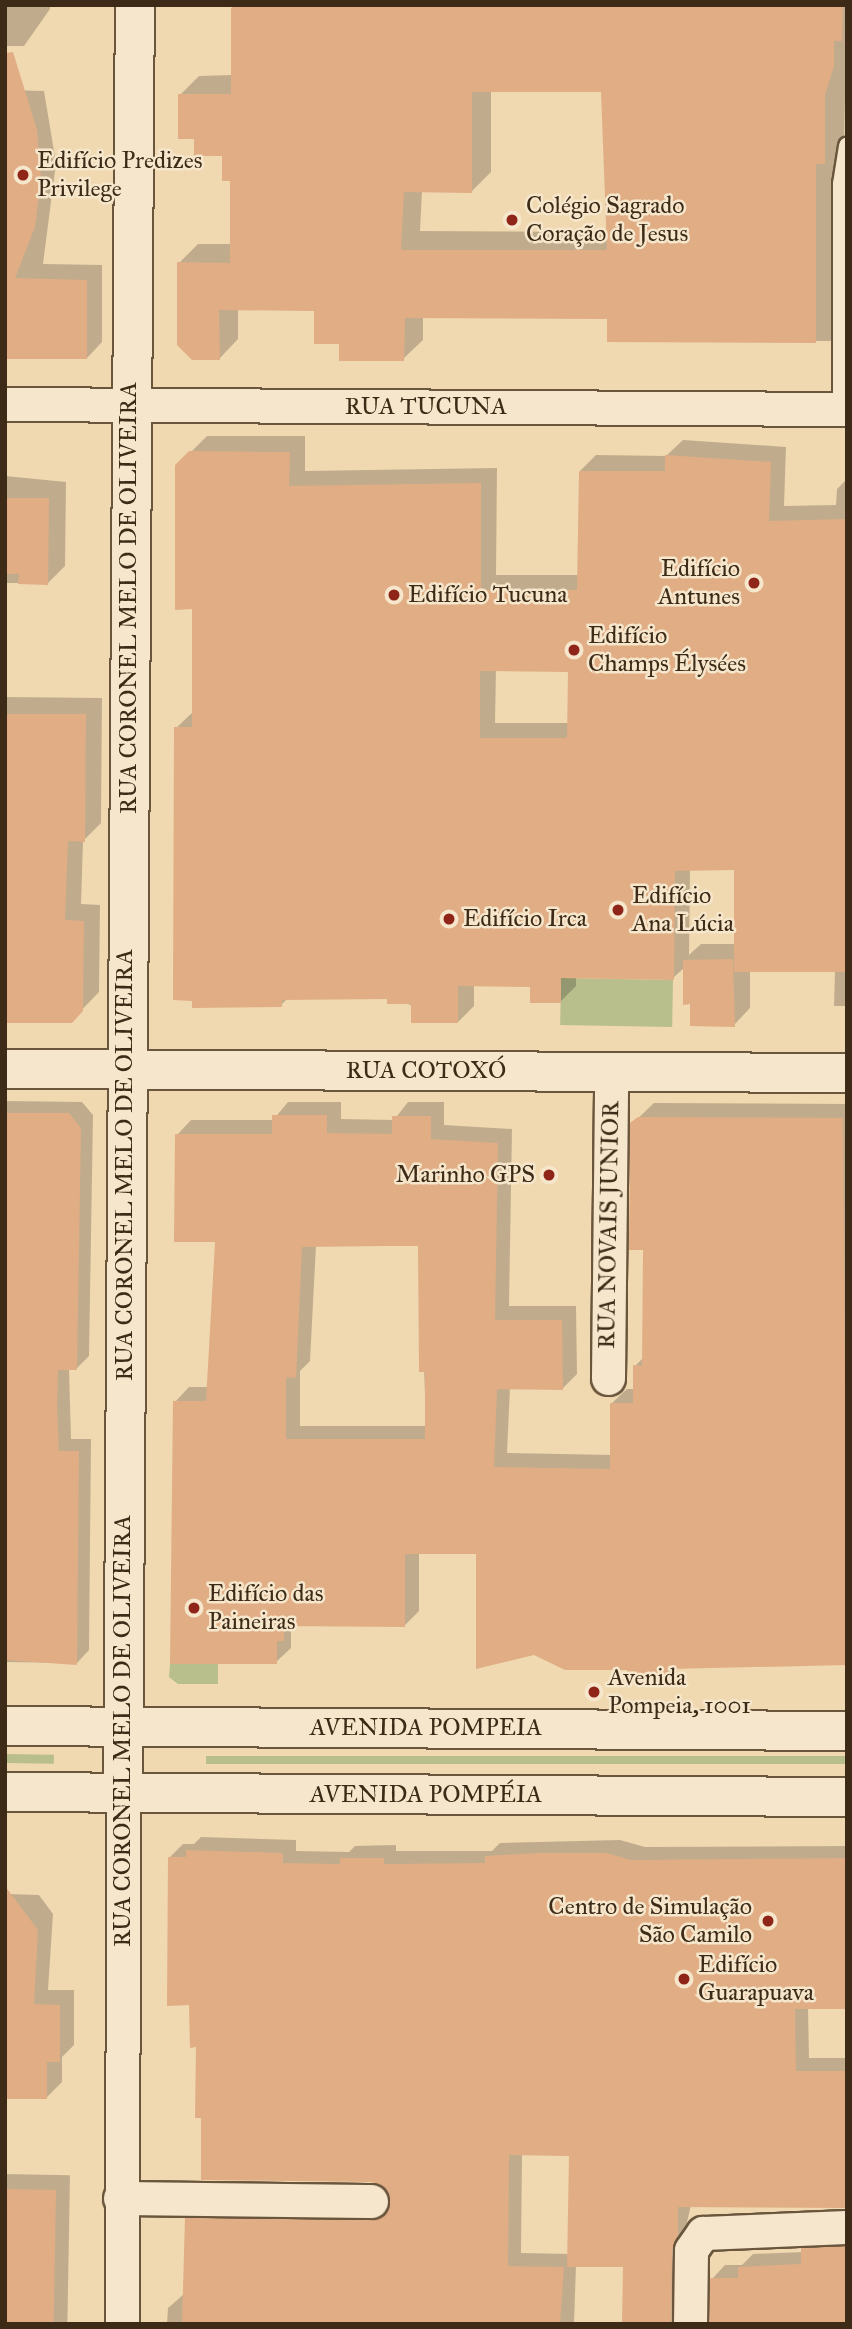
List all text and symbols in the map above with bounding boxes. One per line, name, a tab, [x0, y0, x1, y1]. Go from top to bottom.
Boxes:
place label: Edifício Predizes Privilege	[37, 147, 202, 203]
marker: Edifício Predizes Privilege	[15, 167, 31, 183]
place label: Colégio Sagrado Coração de Jesus	[526, 192, 688, 248]
marker: Colégio Sagrado Coração de Jesus	[504, 212, 520, 228]
street label: RUA CORONEL MELO DE OLIVEIRA	[115, 382, 143, 814]
street label: RUA TUCUNA	[345, 393, 507, 421]
place label: Edifício Antunes	[658, 555, 740, 611]
marker: Edifício Antunes	[746, 575, 762, 591]
place label: Edifício Tucuna	[408, 581, 567, 609]
marker: Edifício Tucuna	[386, 587, 402, 603]
place label: Edifício Champs Élysées	[588, 622, 746, 678]
marker: Edifício Champs Élysées	[566, 642, 582, 658]
place label: Edifício Ana Lúcia	[632, 882, 734, 938]
marker: Edifício Ana Lúcia	[610, 902, 626, 918]
place label: Edifício Irca	[463, 905, 587, 933]
marker: Edifício Irca	[441, 911, 457, 927]
street label: RUA CORONEL MELO DE OLIVEIRA	[111, 949, 139, 1381]
street label: RUA COTOXÓ	[346, 1057, 506, 1085]
street label: RUA NOVAIS JUNIOR	[592, 1101, 626, 1349]
place label: Marinho GPS	[396, 1161, 535, 1189]
marker: Marinho GPS	[541, 1167, 557, 1183]
street label: RUA CORONEL MELO DE OLIVEIRA	[109, 1515, 137, 1947]
place label: Edifício das Paineiras	[208, 1580, 323, 1636]
marker: Edifício das Paineiras	[186, 1600, 202, 1616]
place label: Avenida Pompeia, 1001	[608, 1664, 751, 1720]
marker: Avenida Pompeia, 1001	[586, 1684, 602, 1700]
street label: AVENIDA POMPEIA	[310, 1714, 542, 1742]
street label: AVENIDA POMPÉIA	[310, 1781, 542, 1809]
place label: Centro de Simulação São Camilo	[548, 1893, 752, 1949]
marker: Centro de Simulação São Camilo	[758, 1911, 778, 1931]
place label: Edifício Guarapuava	[698, 1951, 814, 2007]
marker: Edifício Guarapuava	[676, 1971, 692, 1987]

